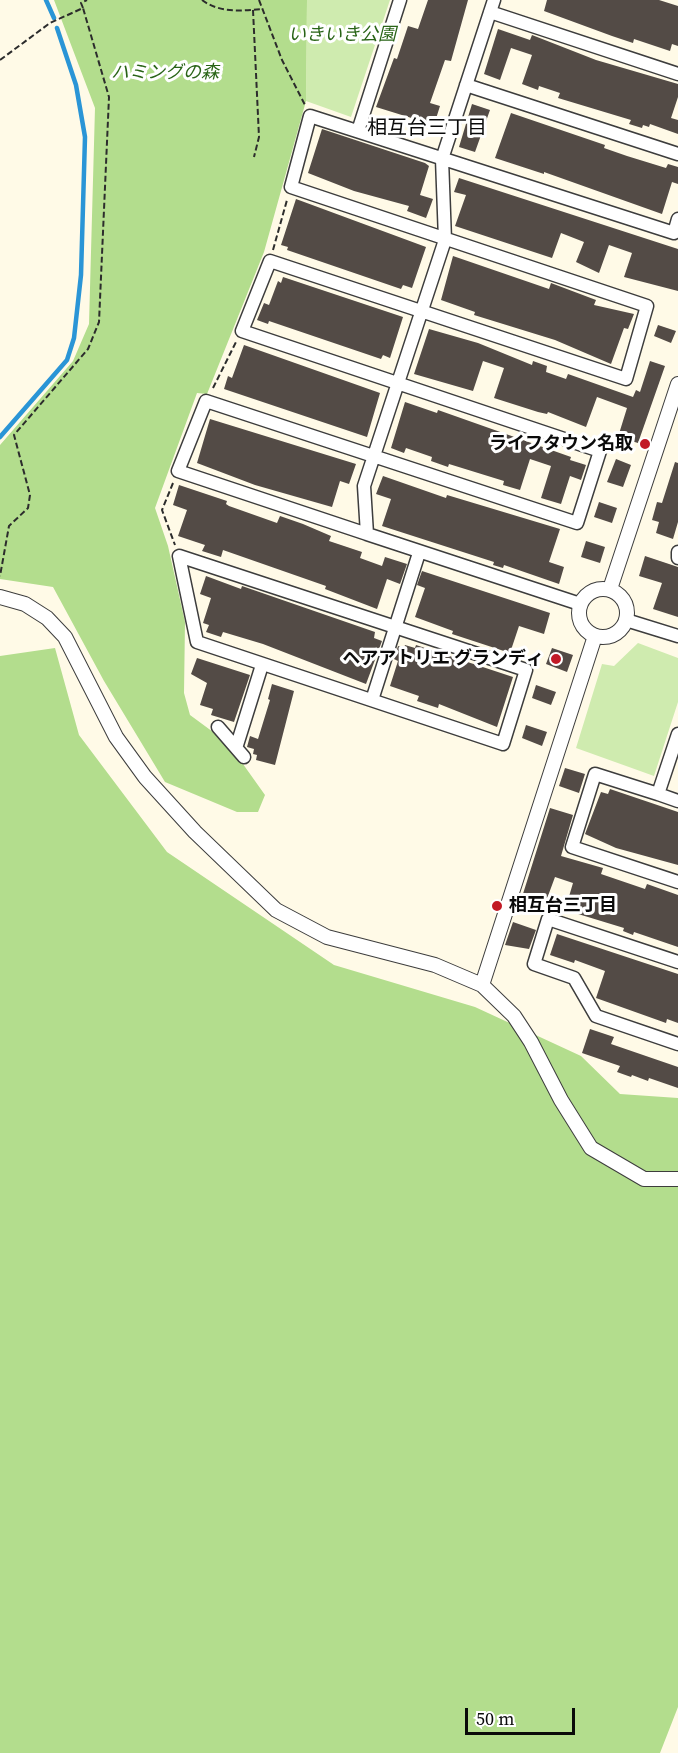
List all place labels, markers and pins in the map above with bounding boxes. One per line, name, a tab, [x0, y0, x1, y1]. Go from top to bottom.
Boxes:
place label: ライフタウン名取	[489, 433, 633, 455]
marker: ライフタウン名取	[638, 437, 652, 451]
place label: ヘアアトリエ グランディ	[342, 648, 544, 670]
marker: ヘアアトリエ グランディ	[549, 652, 563, 666]
place label: 相互台三丁目	[509, 895, 617, 917]
marker: 相互台三丁目	[490, 899, 504, 913]

